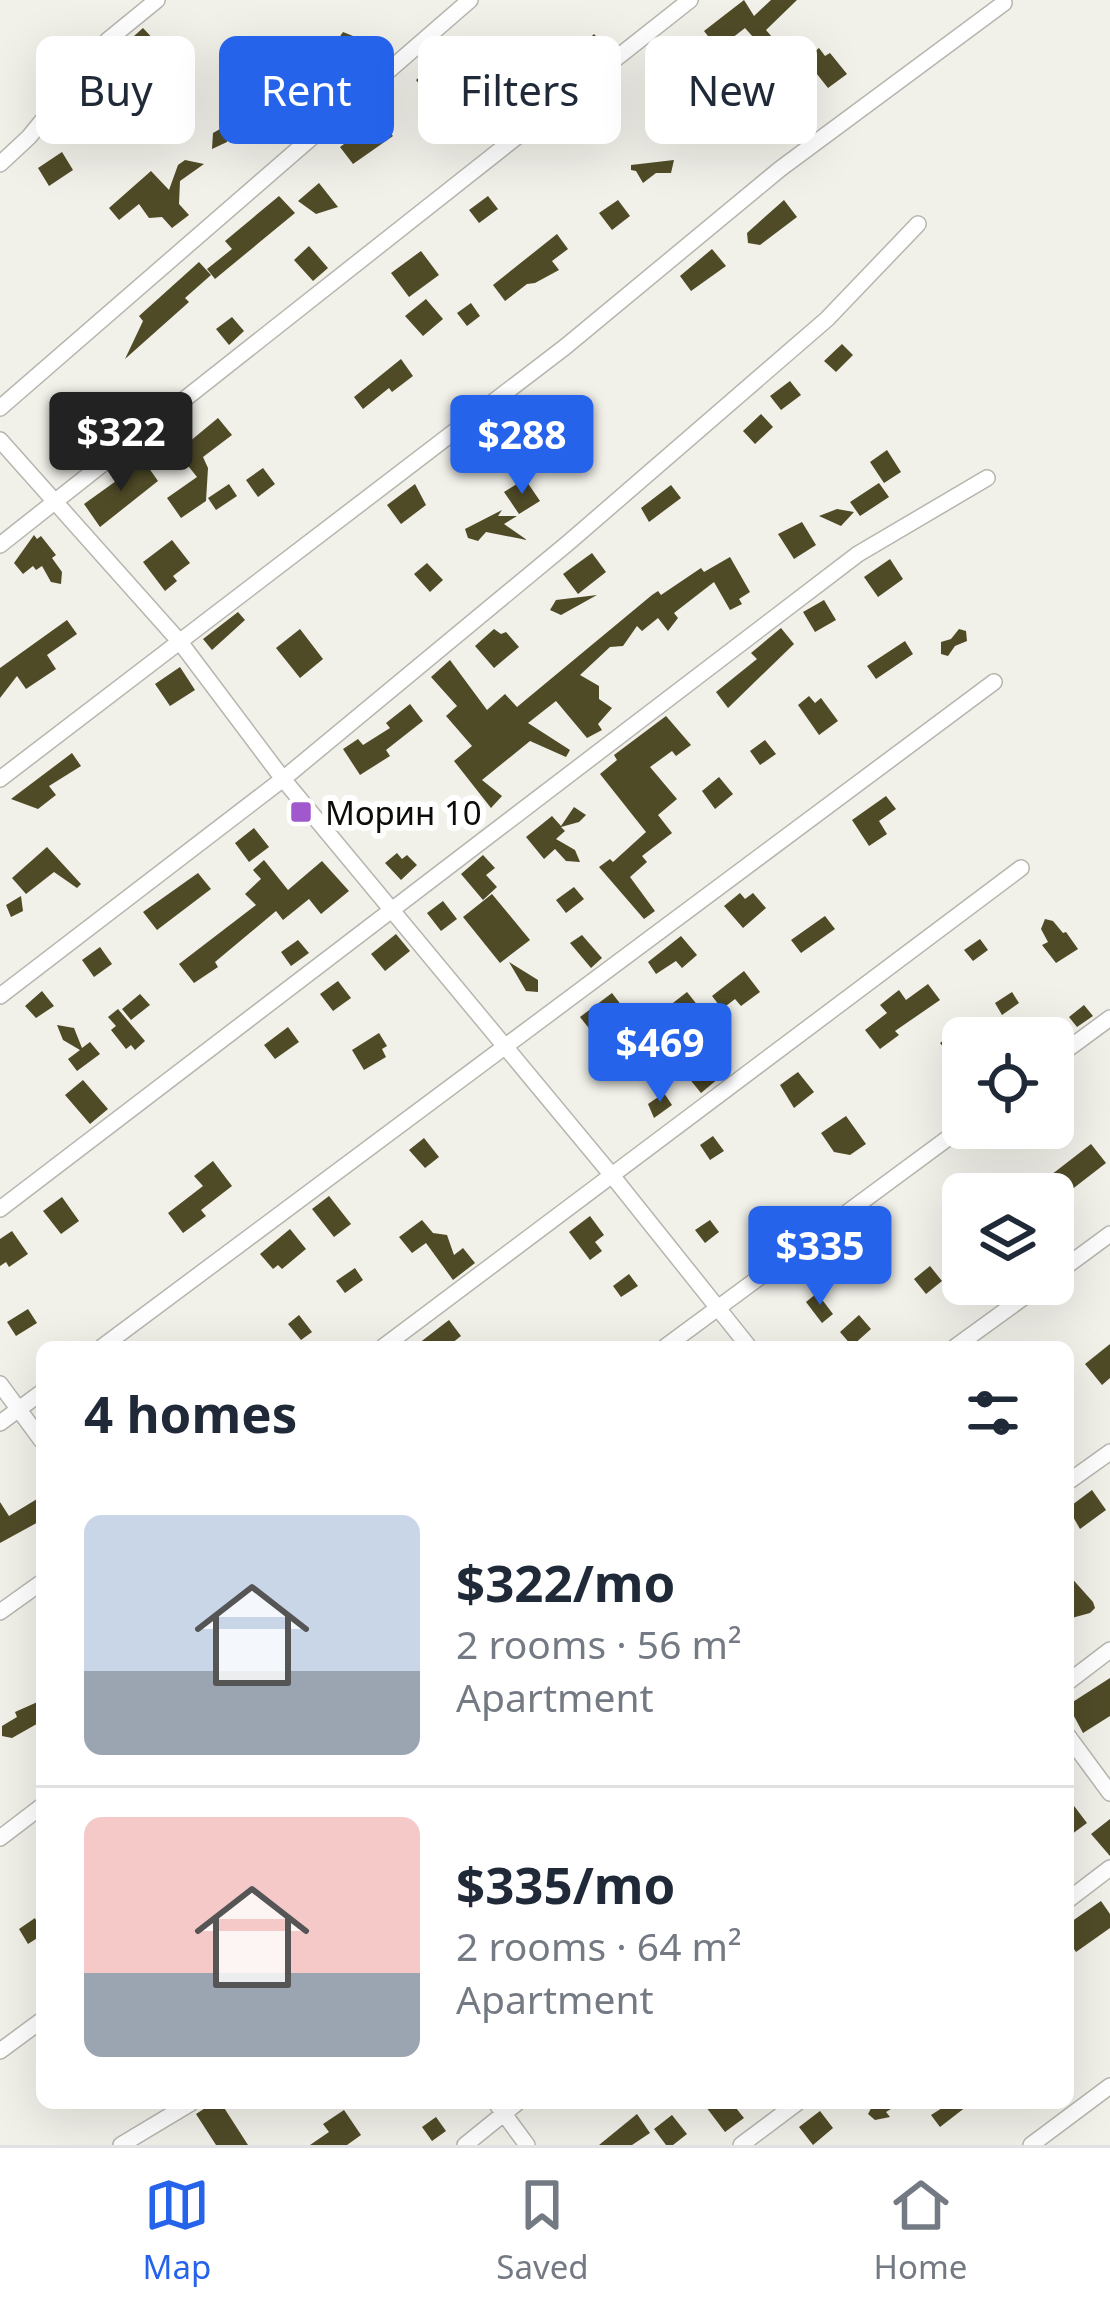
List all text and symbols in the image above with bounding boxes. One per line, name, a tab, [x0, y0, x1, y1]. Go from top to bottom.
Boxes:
chip: Buy	[36, 36, 195, 144]
chip: Rent	[219, 36, 394, 144]
chip: Filters	[418, 36, 621, 144]
chip: New	[645, 36, 817, 144]
pin: $322	[50, 392, 192, 494]
pin: $288	[451, 395, 593, 497]
text: $322	[76, 404, 166, 457]
text: $288	[477, 407, 567, 460]
place label: Морин 10	[325, 790, 482, 835]
marker: Морин 10	[288, 799, 314, 825]
pin: $469	[589, 1003, 731, 1105]
text: $469	[615, 1015, 705, 1068]
map controls	[942, 1017, 1074, 1305]
button: locate	[942, 1017, 1074, 1149]
button: layers	[942, 1173, 1074, 1305]
pin: $335	[749, 1206, 891, 1308]
text: $335	[775, 1218, 865, 1271]
text: 4 homes	[84, 1378, 297, 1448]
icon: filters	[960, 1380, 1026, 1446]
text: $322/mo	[456, 1547, 675, 1617]
icon: home	[180, 1563, 324, 1707]
text: 2 rooms · 56 m²	[456, 1617, 742, 1670]
text: Apartment	[456, 1670, 654, 1723]
text: $335/mo	[456, 1849, 675, 1919]
icon: home	[180, 1865, 324, 2009]
text: 2 rooms · 64 m²	[456, 1919, 742, 1972]
text: Apartment	[456, 1972, 654, 2025]
tab: Map	[143, 2172, 211, 2289]
tab: Saved	[496, 2172, 589, 2289]
tab: Home	[874, 2172, 967, 2289]

